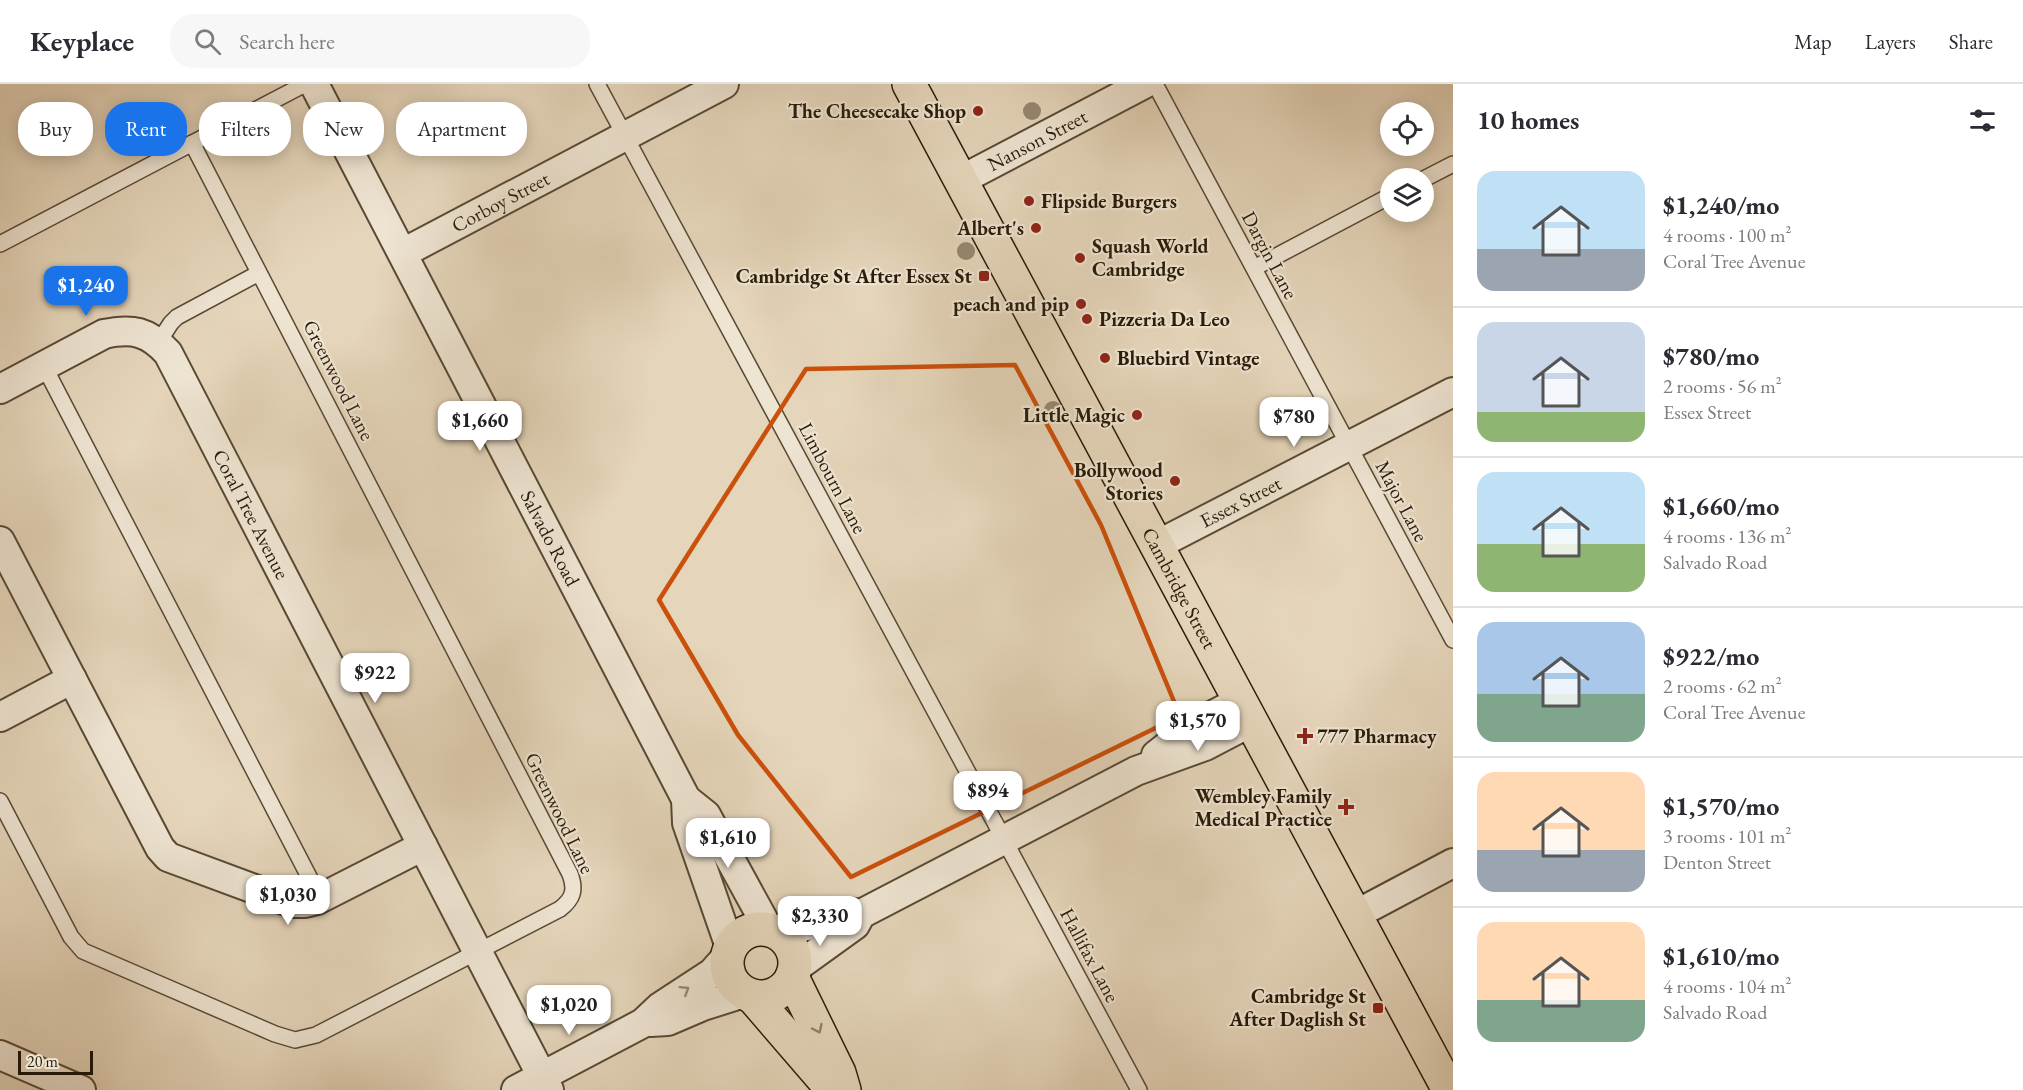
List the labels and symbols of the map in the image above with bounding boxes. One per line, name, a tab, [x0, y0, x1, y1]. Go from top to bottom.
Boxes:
place label: The Cheesecake Shop	[788, 98, 966, 124]
street label: Nanson Street	[983, 103, 1092, 177]
marker: The Cheesecake Shop	[971, 104, 985, 118]
street label: Corboy Street	[447, 165, 554, 238]
place label: Flipside Burgers	[1041, 188, 1177, 214]
marker: Flipside Burgers	[1022, 194, 1036, 208]
street label: Dargin Lane	[1236, 207, 1304, 304]
place label: Albert's	[956, 215, 1024, 241]
marker: Albert's	[1029, 221, 1043, 235]
place label: Squash World Cambridge	[1092, 233, 1209, 282]
marker: Squash World Cambridge	[1073, 251, 1087, 265]
place label: Cambridge St After Essex St	[736, 263, 972, 289]
pin: $1,240	[37, 266, 135, 317]
marker: Cambridge St After Essex St	[977, 269, 991, 283]
place label: peach and pip	[953, 291, 1069, 317]
marker: peach and pip	[1074, 297, 1088, 311]
place label: Pizzeria Da Leo	[1099, 306, 1230, 332]
marker: Pizzeria Da Leo	[1080, 312, 1094, 326]
street label: Greenwood Lane	[297, 315, 381, 445]
place label: Bluebird Vintage	[1117, 345, 1260, 371]
marker: Bluebird Vintage	[1098, 351, 1112, 365]
pin: $780	[1258, 397, 1330, 448]
pin: $1,660	[431, 401, 529, 452]
place label: Little Magic	[1023, 402, 1125, 428]
marker: Little Magic	[1130, 408, 1144, 422]
street label: Limbourn Lane	[793, 418, 873, 538]
street label: Coral Tree Avenue	[207, 445, 296, 584]
street label: Major Lane	[1370, 456, 1434, 546]
place label: Bollywood Stories	[1074, 457, 1163, 506]
street label: Essex Street	[1195, 470, 1286, 534]
marker: Bollywood Stories	[1168, 474, 1182, 488]
street label: Salvado Road	[515, 486, 586, 591]
street label: Cambridge Street	[1136, 523, 1223, 654]
pin: $922	[339, 653, 411, 704]
pin: $1,570	[1149, 701, 1247, 752]
place label: 777 Pharmacy	[1317, 723, 1437, 749]
marker: 777 Pharmacy	[1298, 729, 1312, 743]
street label: Greenwood Lane	[519, 748, 601, 878]
pin: $894	[952, 771, 1024, 822]
place label: Wembley Family Medical Practice	[1194, 783, 1332, 832]
marker: Wembley Family Medical Practice	[1337, 798, 1355, 816]
pin: $1,610	[679, 818, 777, 869]
pin: $1,030	[239, 875, 337, 926]
pin: $2,330	[771, 896, 869, 947]
street label: Hallifax Lane	[1054, 903, 1126, 1007]
place label: Cambridge St After Daglish St	[1228, 983, 1366, 1032]
pin: $1,020	[520, 985, 618, 1036]
one-way arrow	[679, 985, 689, 997]
marker: Cambridge St After Daglish St	[1371, 1001, 1385, 1015]
one-way arrow	[811, 1023, 823, 1034]
scale bar	[18, 1048, 93, 1076]

